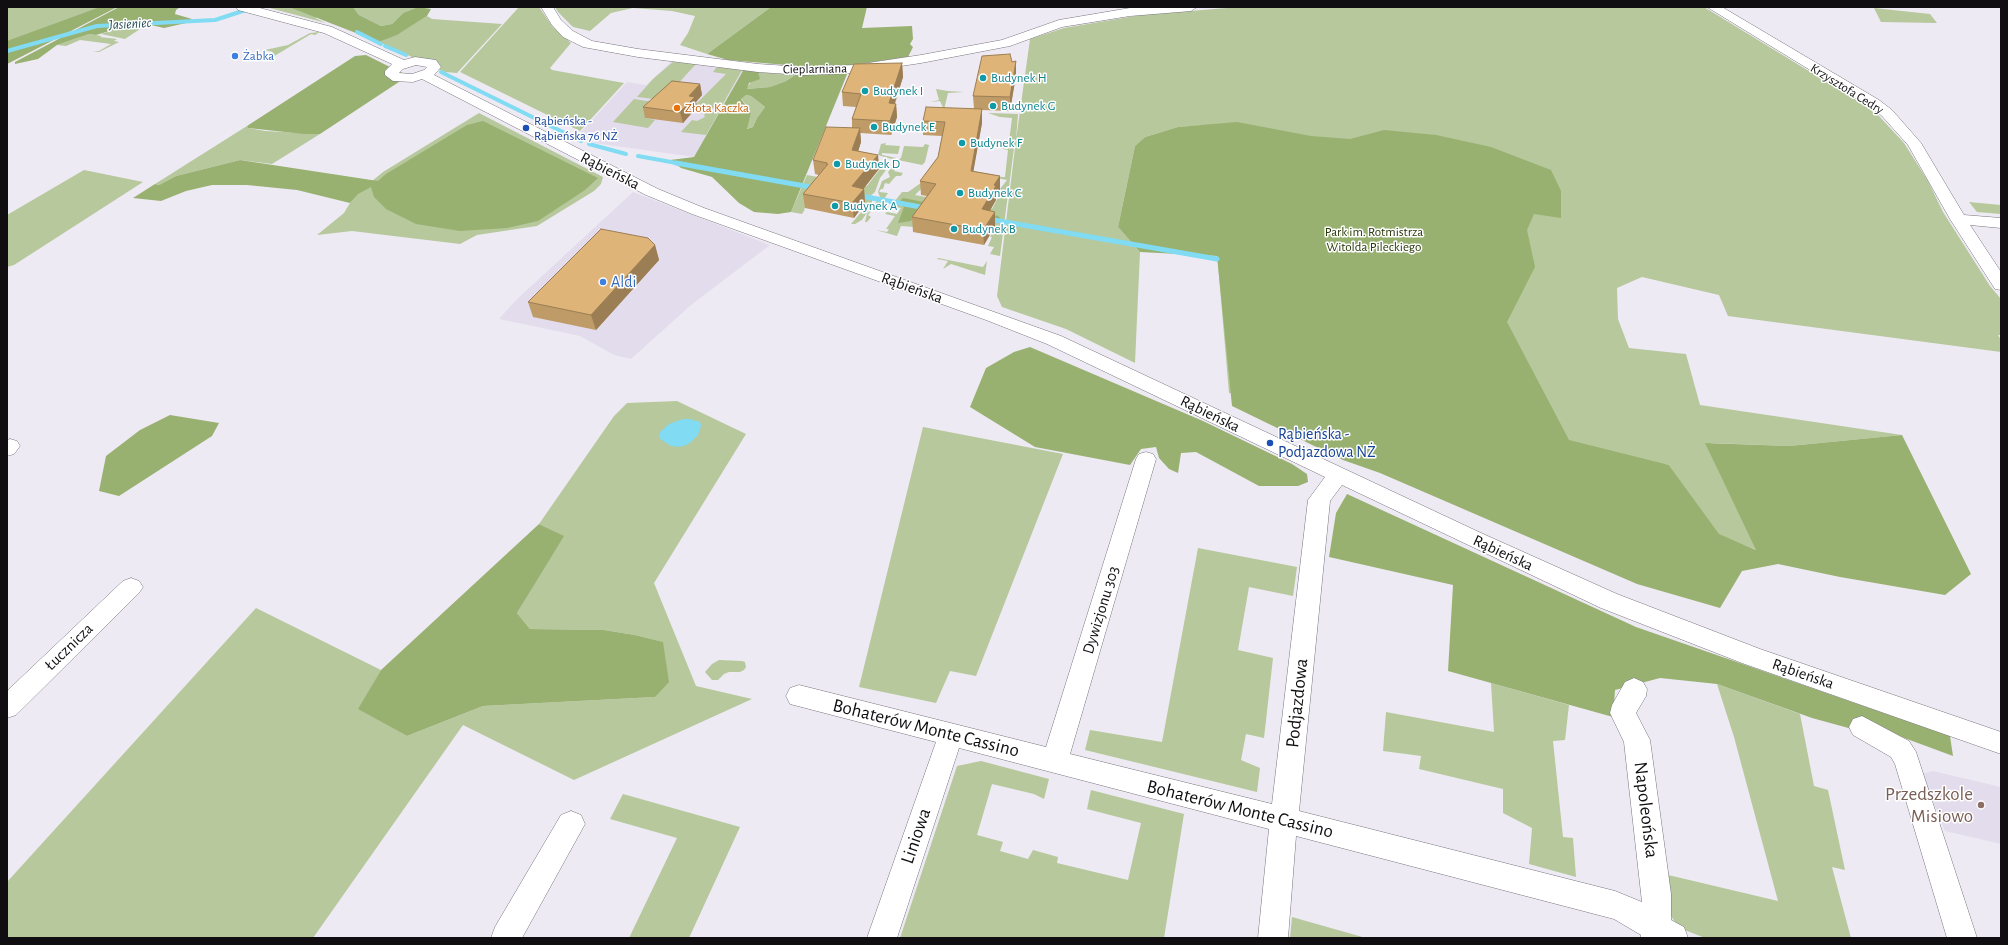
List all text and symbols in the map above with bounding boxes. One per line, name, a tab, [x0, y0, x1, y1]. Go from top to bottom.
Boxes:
water label: Jasieniec	[108, 15, 152, 33]
place label: Żabka	[243, 48, 274, 64]
marker: Żabka	[230, 51, 240, 61]
street label: Krzysztofa Cedry	[1807, 60, 1887, 118]
street label: Cieplarniana	[783, 61, 847, 77]
place label: Budynek H	[991, 70, 1047, 86]
marker: Budynek H	[978, 73, 988, 83]
place label: Budynek I	[873, 83, 923, 99]
marker: Budynek I	[860, 86, 870, 96]
place label: Budynek G	[1001, 98, 1055, 114]
place label: Złota Kaczka	[685, 100, 749, 116]
marker: Budynek G	[988, 101, 998, 111]
marker: Złota Kaczka	[672, 103, 682, 113]
place label: Rąbieńska - Rąbieńska 76 NŻ	[534, 113, 618, 144]
place label: Budynek E	[882, 119, 935, 135]
marker: Budynek E	[869, 122, 879, 132]
marker: Rąbieńska - Rąbieńska 76 NŻ	[521, 123, 531, 133]
place label: Budynek F	[970, 135, 1022, 151]
marker: Budynek F	[957, 138, 967, 148]
street label: Rąbieńska	[577, 148, 643, 194]
place label: Budynek D	[845, 156, 900, 172]
marker: Budynek D	[832, 159, 842, 169]
place label: Budynek C	[968, 185, 1021, 201]
marker: Budynek C	[955, 188, 965, 198]
place label: Budynek A	[843, 198, 897, 214]
marker: Budynek A	[830, 201, 840, 211]
place label: Budynek B	[962, 221, 1016, 237]
marker: Budynek B	[949, 224, 959, 234]
park label: Park im. Rotmistrza Witolda Pileckiego	[1325, 224, 1423, 255]
street label: Rąbieńska	[879, 268, 945, 308]
place label: Aldi	[611, 272, 636, 292]
marker: Aldi	[598, 277, 608, 287]
street label: Rąbieńska	[1177, 391, 1243, 437]
place label: Rąbieńska - Podjazdowa NŻ	[1278, 424, 1376, 462]
marker: Rąbieńska - Podjazdowa NŻ	[1265, 438, 1275, 448]
street label: Rąbieńska	[1470, 531, 1536, 575]
street label: Dywizjonu 303	[1079, 564, 1123, 656]
street label: Łucznicza	[41, 619, 97, 675]
street label: Rąbieńska	[1770, 655, 1836, 693]
street label: Podjazdowa	[1281, 657, 1313, 749]
street label: Bohaterów Monte Cassino	[830, 694, 1022, 762]
street label: Napoleońska	[1629, 761, 1663, 859]
street label: Bohaterów Monte Cassino	[1144, 775, 1336, 843]
place label: Przedszkole Misiowo	[1885, 783, 1973, 827]
marker: Przedszkole Misiowo	[1976, 800, 1986, 810]
street label: Liniowa	[896, 805, 936, 867]

